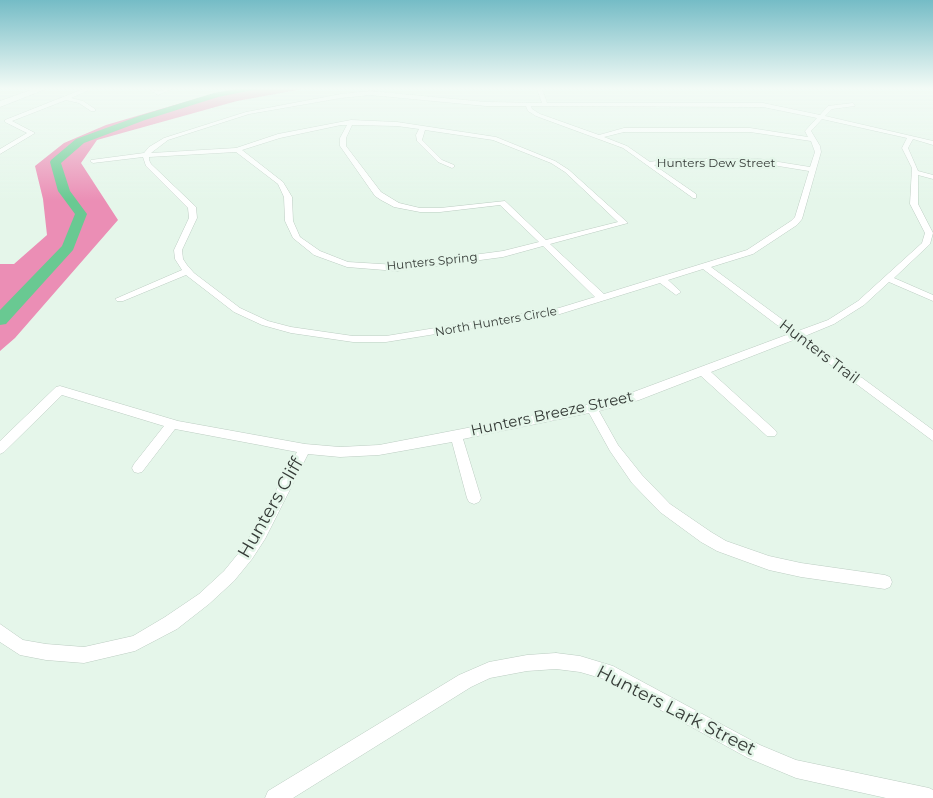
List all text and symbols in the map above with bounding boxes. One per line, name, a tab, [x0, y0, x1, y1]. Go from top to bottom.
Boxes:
street label: Hunters Dew Street	[657, 156, 775, 170]
street label: Hunters Spring	[386, 250, 478, 274]
street label: North Hunters Circle	[434, 304, 558, 340]
street label: Hunters Trail	[776, 316, 862, 388]
street label: Hunters Breeze Street	[469, 388, 635, 440]
street label: Hunters Cliff	[234, 454, 308, 562]
street label: Hunters Lark Street	[593, 662, 759, 760]

